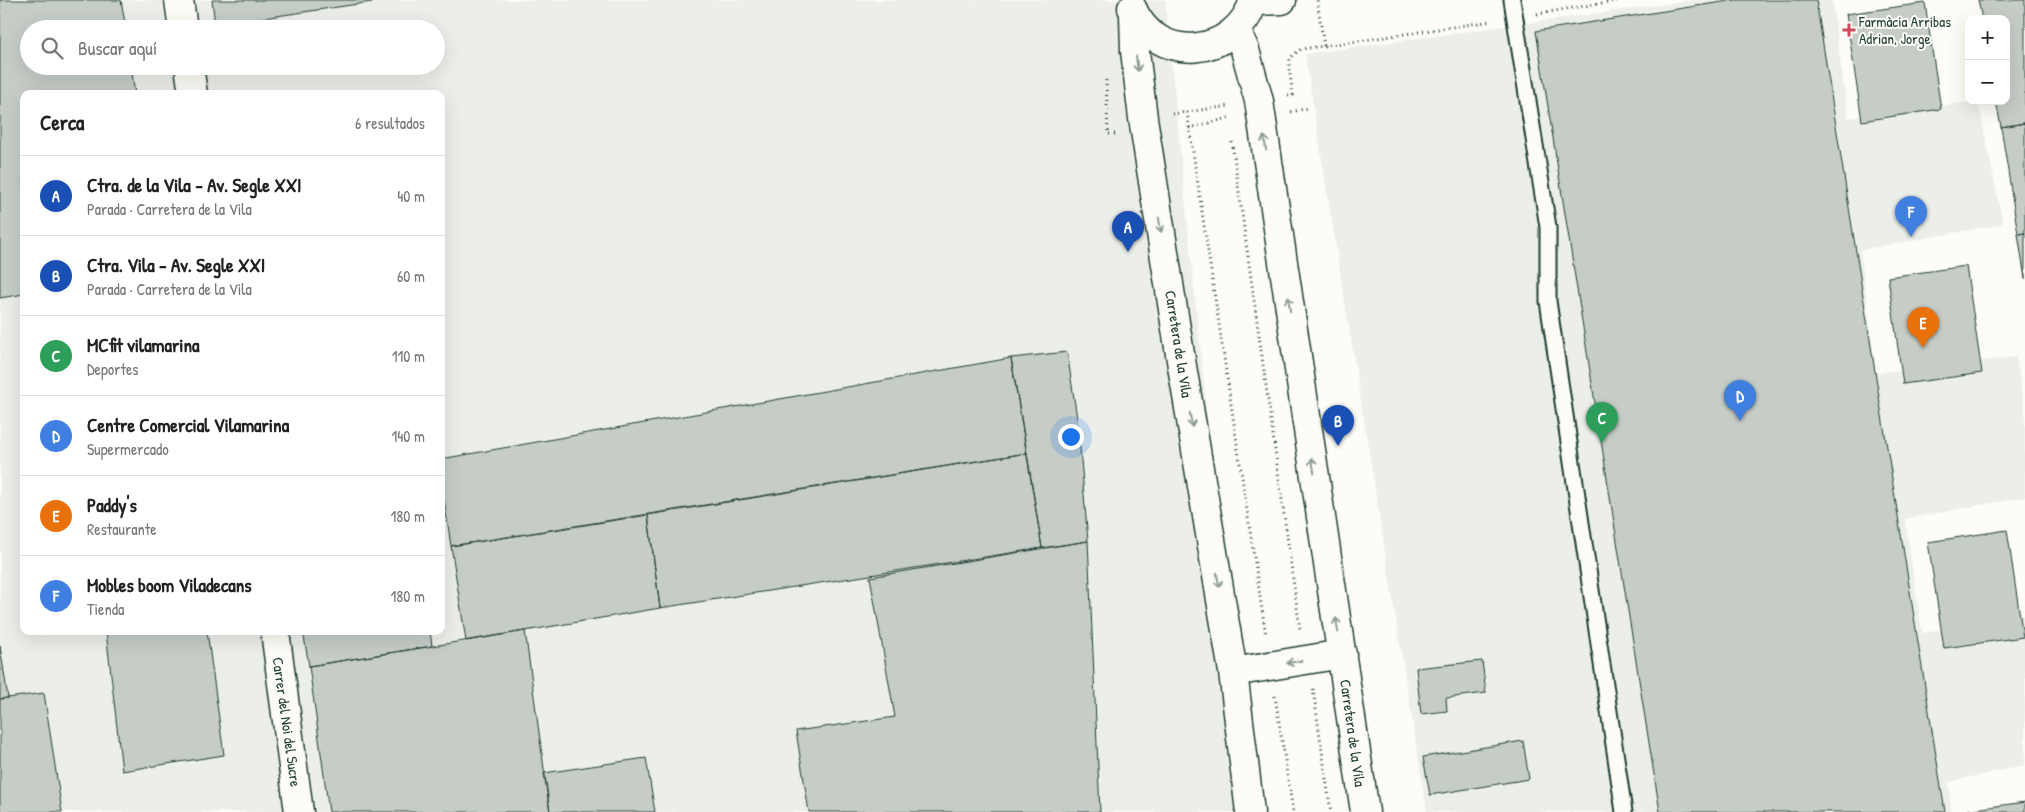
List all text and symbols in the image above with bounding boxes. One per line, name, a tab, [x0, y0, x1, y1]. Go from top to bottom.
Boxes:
place label: Farmàcia Arribas Adrian, Jorge	[1858, 11, 1951, 49]
map controls	[1965, 15, 2010, 105]
button: +	[1965, 15, 2010, 60]
search box	[20, 20, 445, 75]
marker: Farmàcia Arribas Adrian, Jorge	[1843, 24, 1855, 36]
icon: search	[38, 34, 66, 62]
text: Buscar aquí	[78, 35, 157, 61]
one-way arrow	[1132, 56, 1142, 72]
button: −	[1965, 60, 2010, 105]
text: Cerca	[40, 108, 84, 137]
text: 6 resultados	[355, 112, 425, 134]
one-way arrow	[1260, 136, 1270, 152]
text: Ctra. de la Vila - Av. Segle XXI	[87, 172, 302, 198]
text: A	[52, 185, 60, 207]
text: 40 m	[397, 185, 425, 207]
pin: F	[1895, 196, 1927, 237]
text: Parada · Carretera de la Vila	[87, 198, 252, 220]
pin: A	[1112, 211, 1144, 252]
one-way arrow	[1156, 216, 1166, 232]
text: Ctra. Vila - Av. Segle XXI	[87, 252, 265, 278]
text: B	[52, 265, 60, 287]
text: 60 m	[397, 265, 425, 287]
text: Parada · Carretera de la Vila	[87, 278, 252, 300]
street label: Carretera de la Vila	[1160, 289, 1198, 399]
one-way arrow	[1284, 296, 1294, 312]
pin: E	[1907, 307, 1939, 348]
text: MCfit vilamarina	[87, 332, 200, 358]
text: C	[52, 345, 60, 367]
text: 110 m	[392, 345, 425, 367]
text: Deportes	[87, 358, 138, 380]
pin: D	[1724, 380, 1756, 421]
pin: C	[1586, 402, 1618, 443]
pin: B	[1322, 405, 1354, 446]
one-way arrow	[1186, 411, 1196, 427]
text: Centre Comercial Vilamarina	[87, 412, 289, 438]
your location	[1058, 424, 1084, 450]
text: D	[52, 425, 60, 447]
text: 140 m	[391, 425, 425, 447]
text: Supermercado	[87, 438, 169, 460]
one-way arrow	[1308, 457, 1318, 473]
text: Paddy's	[87, 492, 137, 518]
text: E	[52, 505, 60, 527]
text: 180 m	[391, 505, 425, 527]
text: Restaurante	[87, 518, 157, 540]
text: Mobles boom Viladecans	[87, 572, 252, 598]
one-way arrow	[1213, 572, 1223, 588]
text: F	[53, 585, 59, 607]
text: 180 m	[391, 585, 425, 607]
text: Tienda	[87, 598, 124, 620]
one-way arrow	[1332, 618, 1342, 634]
street label: Carrer del Noi del Sucre	[268, 656, 306, 788]
one-way arrow	[1286, 658, 1302, 668]
street label: Carretera de la Vila	[1335, 678, 1371, 788]

